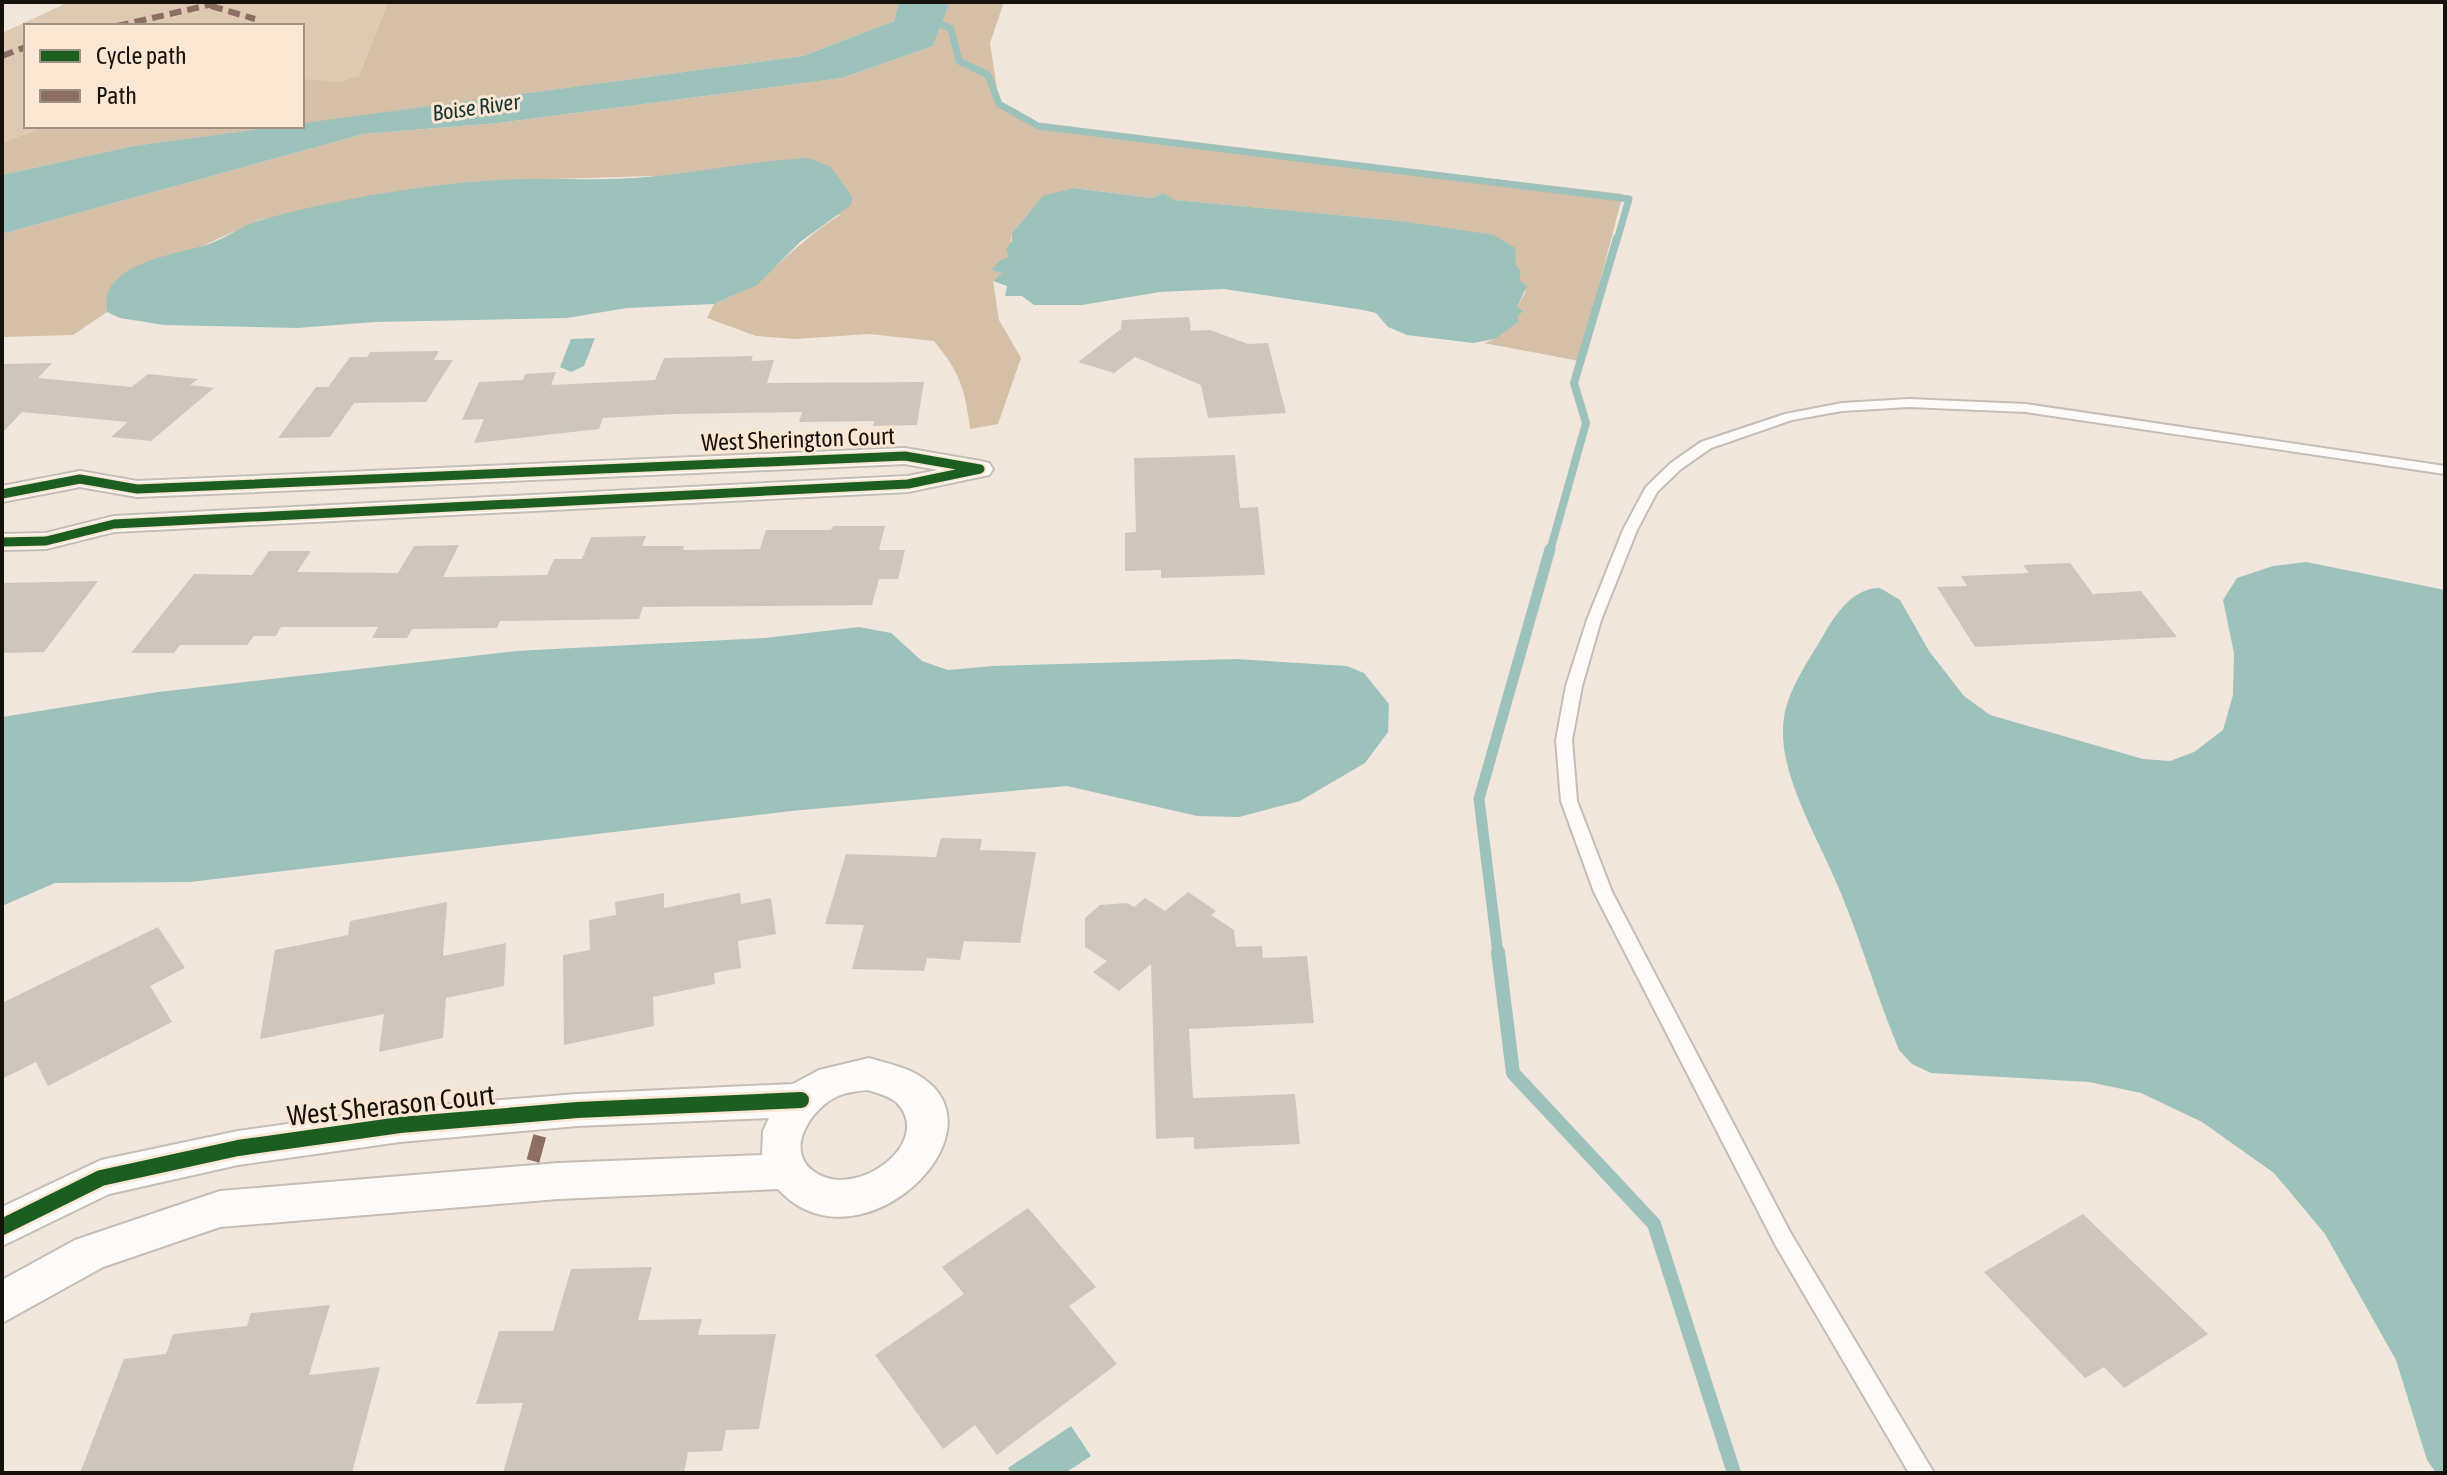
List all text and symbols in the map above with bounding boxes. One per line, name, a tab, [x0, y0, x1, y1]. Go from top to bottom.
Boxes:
legend	[24, 24, 304, 128]
text: Cycle path	[96, 42, 187, 69]
text: Path	[96, 82, 137, 109]
water label: Boise River	[431, 88, 523, 126]
street label: West Sherington Court	[701, 422, 895, 456]
street label: West Sherason Court	[286, 1078, 496, 1132]

